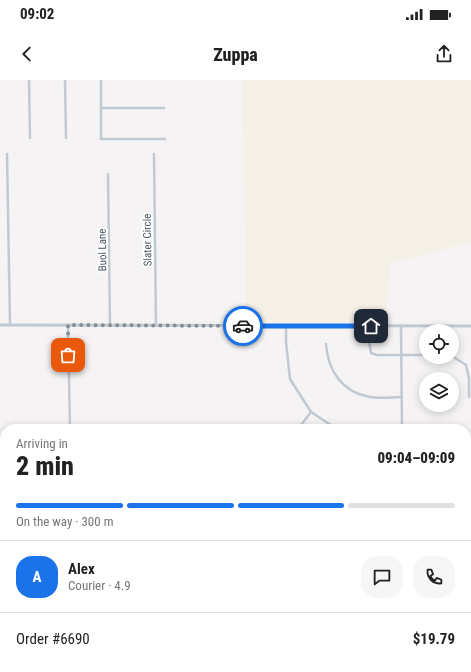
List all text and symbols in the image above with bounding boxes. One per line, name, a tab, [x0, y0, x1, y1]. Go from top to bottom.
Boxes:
text: 09:02	[20, 5, 54, 23]
icon: back	[16, 43, 38, 65]
icon: share	[433, 43, 455, 65]
text: Zuppa	[213, 44, 258, 65]
street label: Slater Circle	[141, 214, 154, 266]
street label: Buol Lane	[96, 228, 109, 272]
courier	[223, 306, 263, 346]
pin	[354, 309, 388, 343]
icon: car	[232, 315, 254, 337]
icon: home	[360, 315, 382, 337]
map controls	[419, 324, 459, 412]
button: locate	[419, 324, 459, 364]
pin	[51, 338, 85, 372]
icon: bag	[57, 344, 79, 366]
button: layers	[419, 372, 459, 412]
text: Arriving in	[16, 436, 68, 451]
text: 09:04–09:09	[377, 449, 455, 467]
text: 2 min	[16, 451, 74, 481]
text: On the way · 300 m	[16, 514, 113, 529]
button: chat	[361, 556, 403, 598]
button: phone	[413, 556, 455, 598]
text: Alex	[68, 560, 95, 578]
text: A	[33, 568, 41, 586]
text: Courier · 4.9	[68, 578, 131, 593]
text: Order #6690	[16, 630, 90, 648]
text: $19.79	[413, 630, 455, 648]

